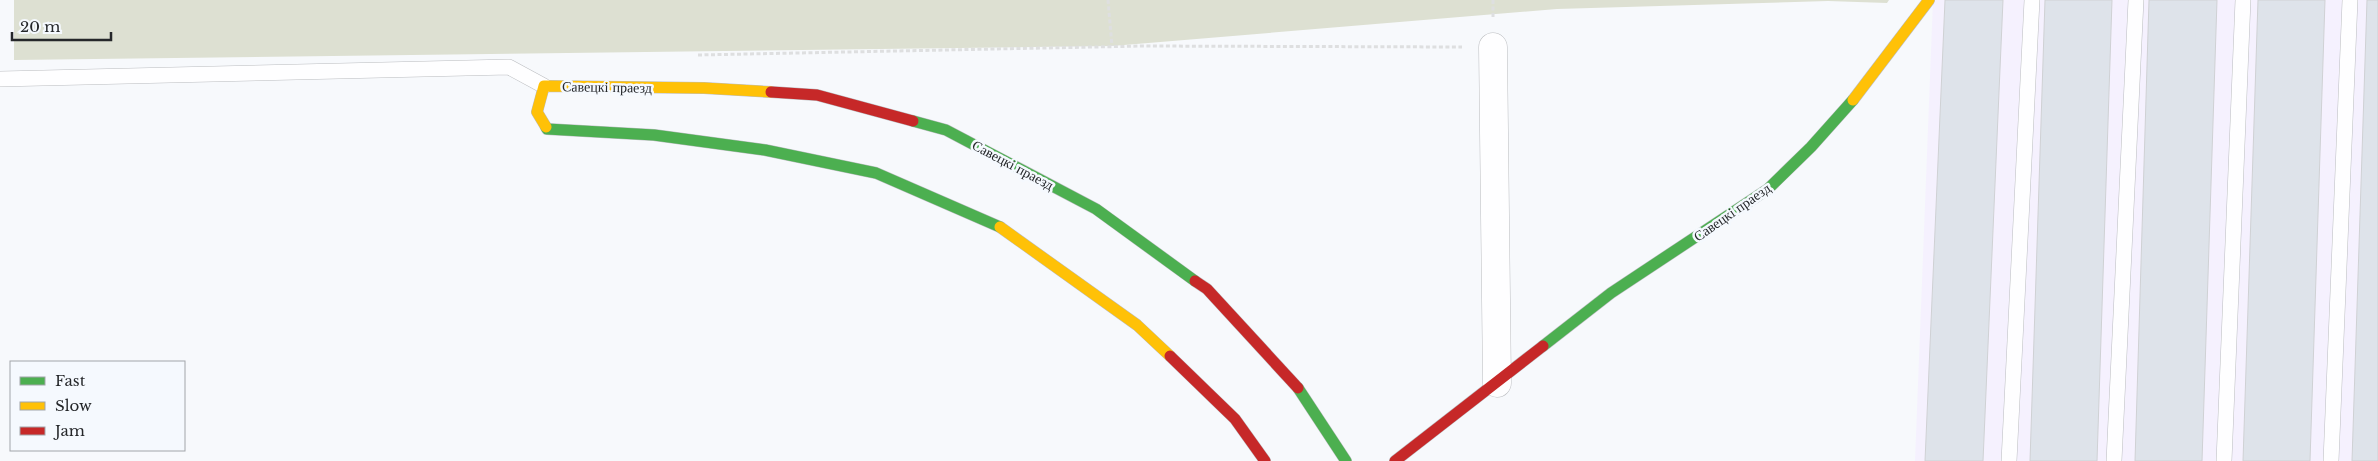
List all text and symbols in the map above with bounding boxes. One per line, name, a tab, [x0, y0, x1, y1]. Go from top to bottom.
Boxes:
scale bar	[12, 10, 111, 42]
text: 20 m	[20, 17, 60, 36]
street label: Савецкі праезд	[562, 77, 652, 97]
street label: Савецкі праезд	[969, 136, 1057, 194]
street label: Савецкі праезд	[1690, 179, 1774, 245]
legend	[10, 361, 185, 451]
text: Fast	[55, 371, 86, 390]
text: Slow	[55, 396, 92, 415]
text: Jam	[53, 421, 85, 440]

